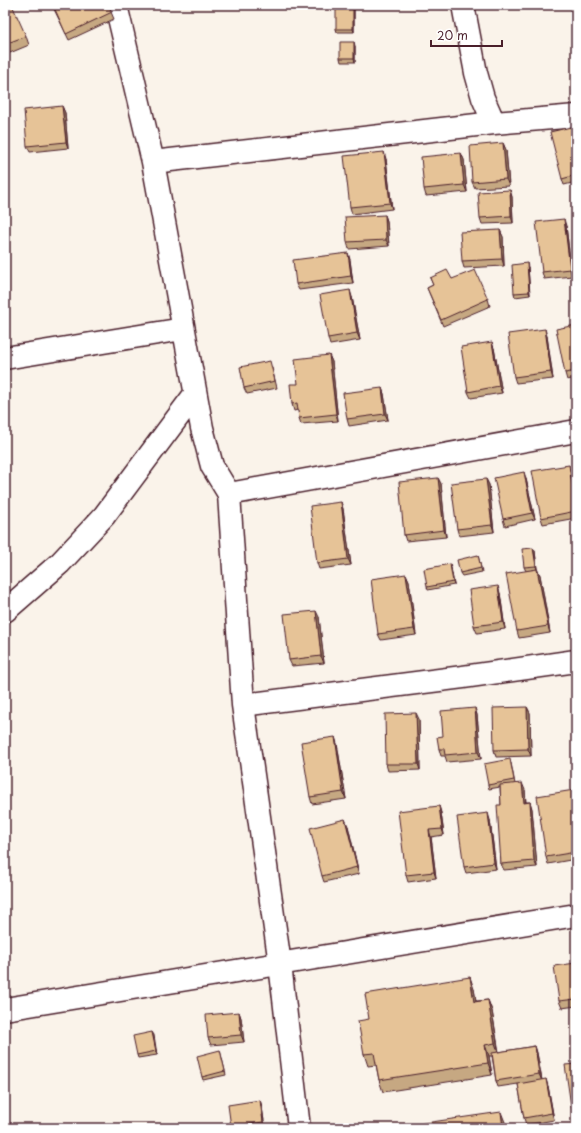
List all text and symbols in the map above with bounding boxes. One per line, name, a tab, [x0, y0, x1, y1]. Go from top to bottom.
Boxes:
scale bar	[431, 22, 502, 48]
text: 20 m	[437, 26, 468, 44]

